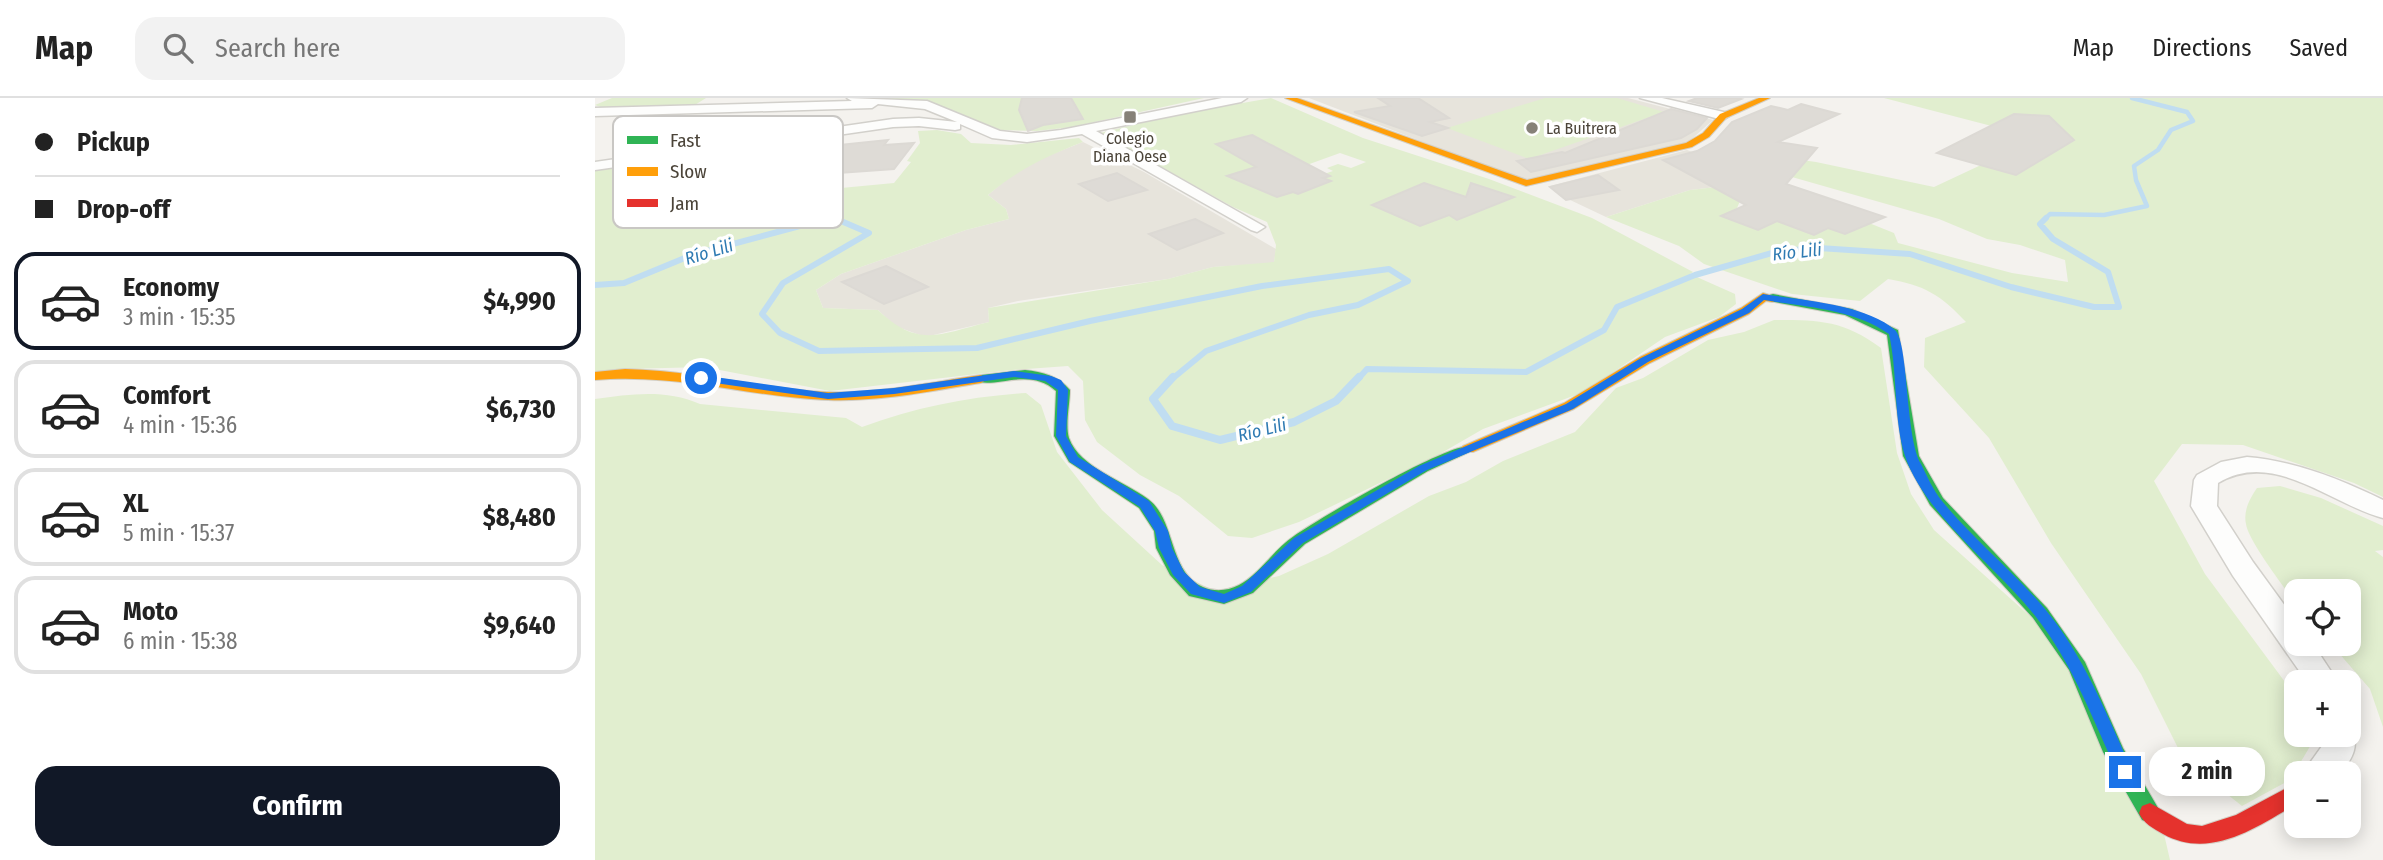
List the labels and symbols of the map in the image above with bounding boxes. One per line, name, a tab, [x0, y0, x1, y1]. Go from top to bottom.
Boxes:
marker: Colegio Diana Oese	[1122, 109, 1138, 125]
legend	[613, 116, 843, 228]
place label: La Buitrera	[1546, 119, 1617, 138]
marker: La Buitrera	[1524, 120, 1540, 136]
text: Fast	[670, 129, 701, 152]
place label: Colegio Diana Oese	[1093, 129, 1167, 166]
text: Slow	[670, 160, 707, 183]
text: Jam	[670, 192, 699, 215]
water label: Río Lili	[682, 234, 736, 270]
water label: Río Lili	[1771, 238, 1823, 266]
route start	[685, 362, 717, 394]
water label: Río Lili	[1235, 413, 1289, 447]
callout: 2 min	[2149, 748, 2265, 796]
route end	[2109, 756, 2141, 788]

